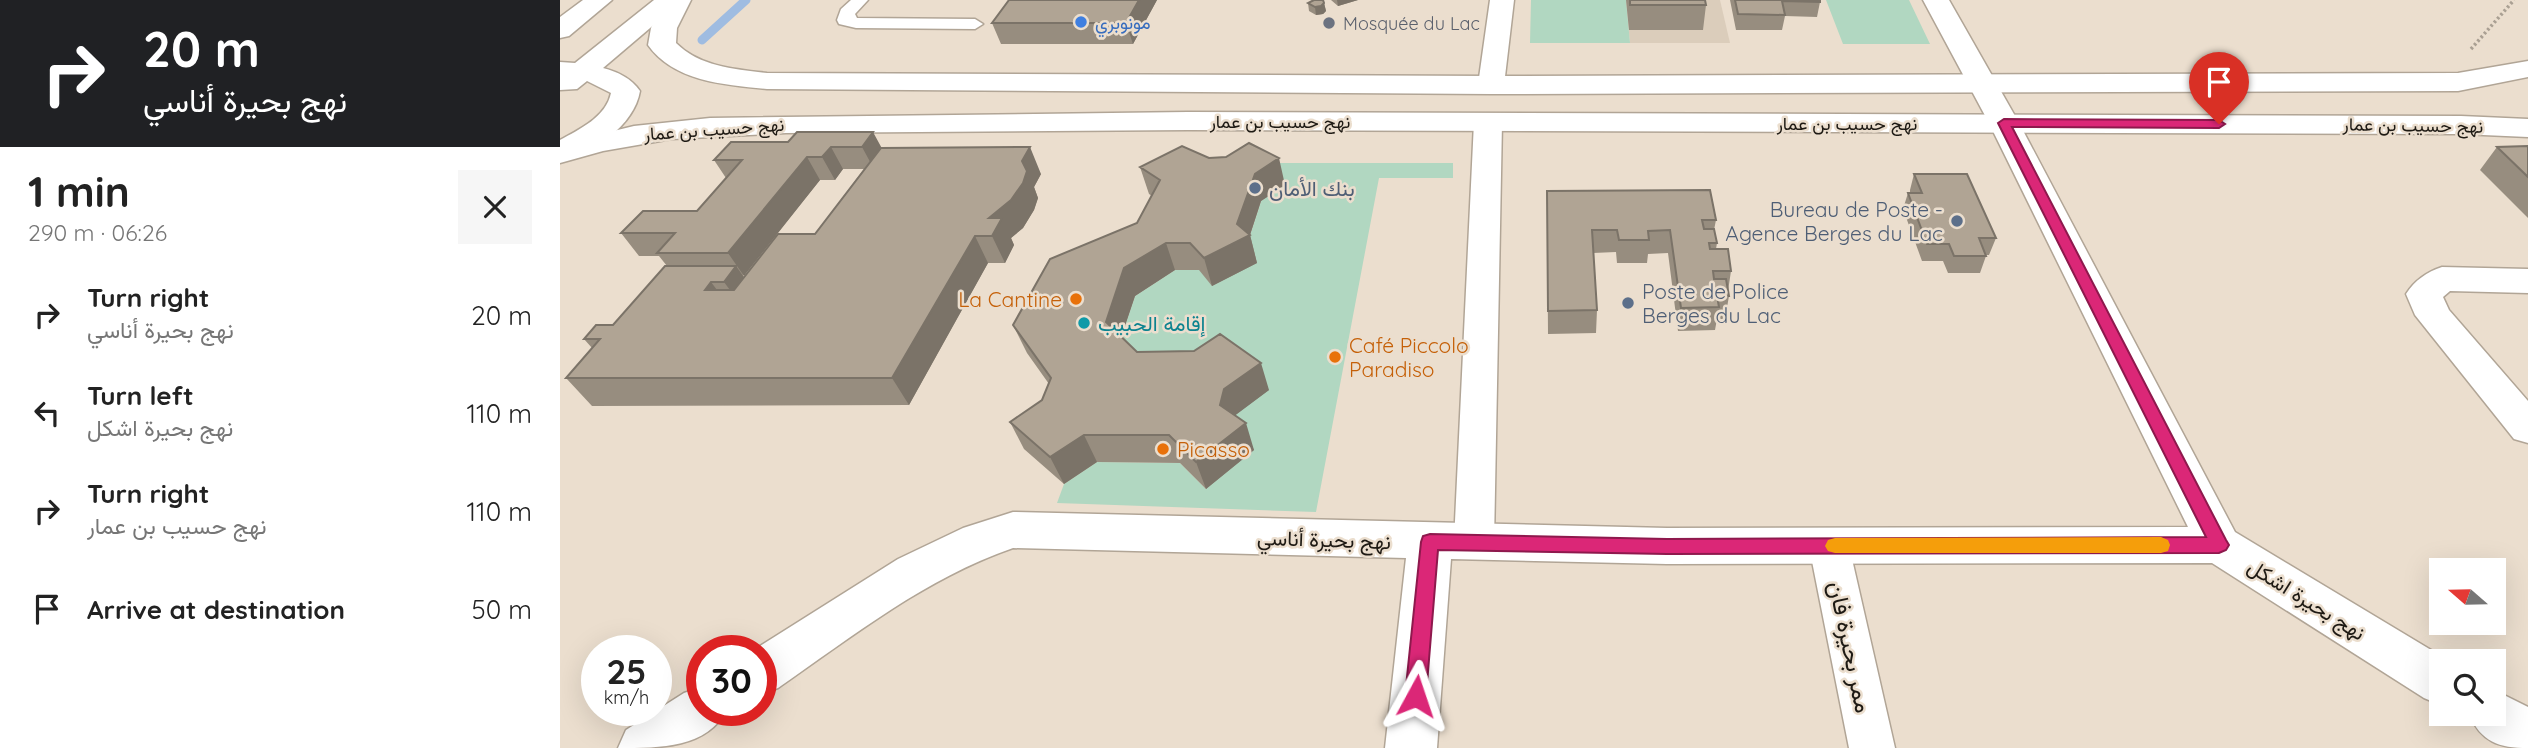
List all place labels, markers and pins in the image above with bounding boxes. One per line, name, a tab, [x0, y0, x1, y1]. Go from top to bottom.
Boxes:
place label: مونوبري	[1095, 11, 1151, 38]
place label: Mosquée du Lac	[1343, 12, 1480, 35]
marker: مونوبري	[1073, 14, 1089, 30]
marker: Mosquée du Lac	[1321, 15, 1337, 31]
pin	[2189, 52, 2249, 124]
place label: بنك الأمان	[1269, 175, 1355, 201]
marker: بنك الأمان	[1247, 180, 1263, 196]
place label: Bureau de Poste - Agence Berges du Lac	[1725, 196, 1943, 246]
marker: Bureau de Poste - Agence Berges du Lac	[1949, 213, 1965, 229]
place label: Poste de Police Berges du Lac	[1642, 278, 1789, 328]
place label: La Cantine	[958, 286, 1062, 312]
marker: La Cantine	[1068, 291, 1084, 307]
marker: Poste de Police Berges du Lac	[1620, 295, 1636, 311]
place label: إقامة الحبيب	[1098, 310, 1206, 338]
marker: إقامة الحبيب	[1076, 315, 1092, 331]
place label: Café Piccolo Paradiso	[1349, 332, 1469, 382]
marker: Café Piccolo Paradiso	[1327, 349, 1343, 365]
place label: Picasso	[1177, 436, 1250, 462]
marker: Picasso	[1155, 441, 1171, 457]

